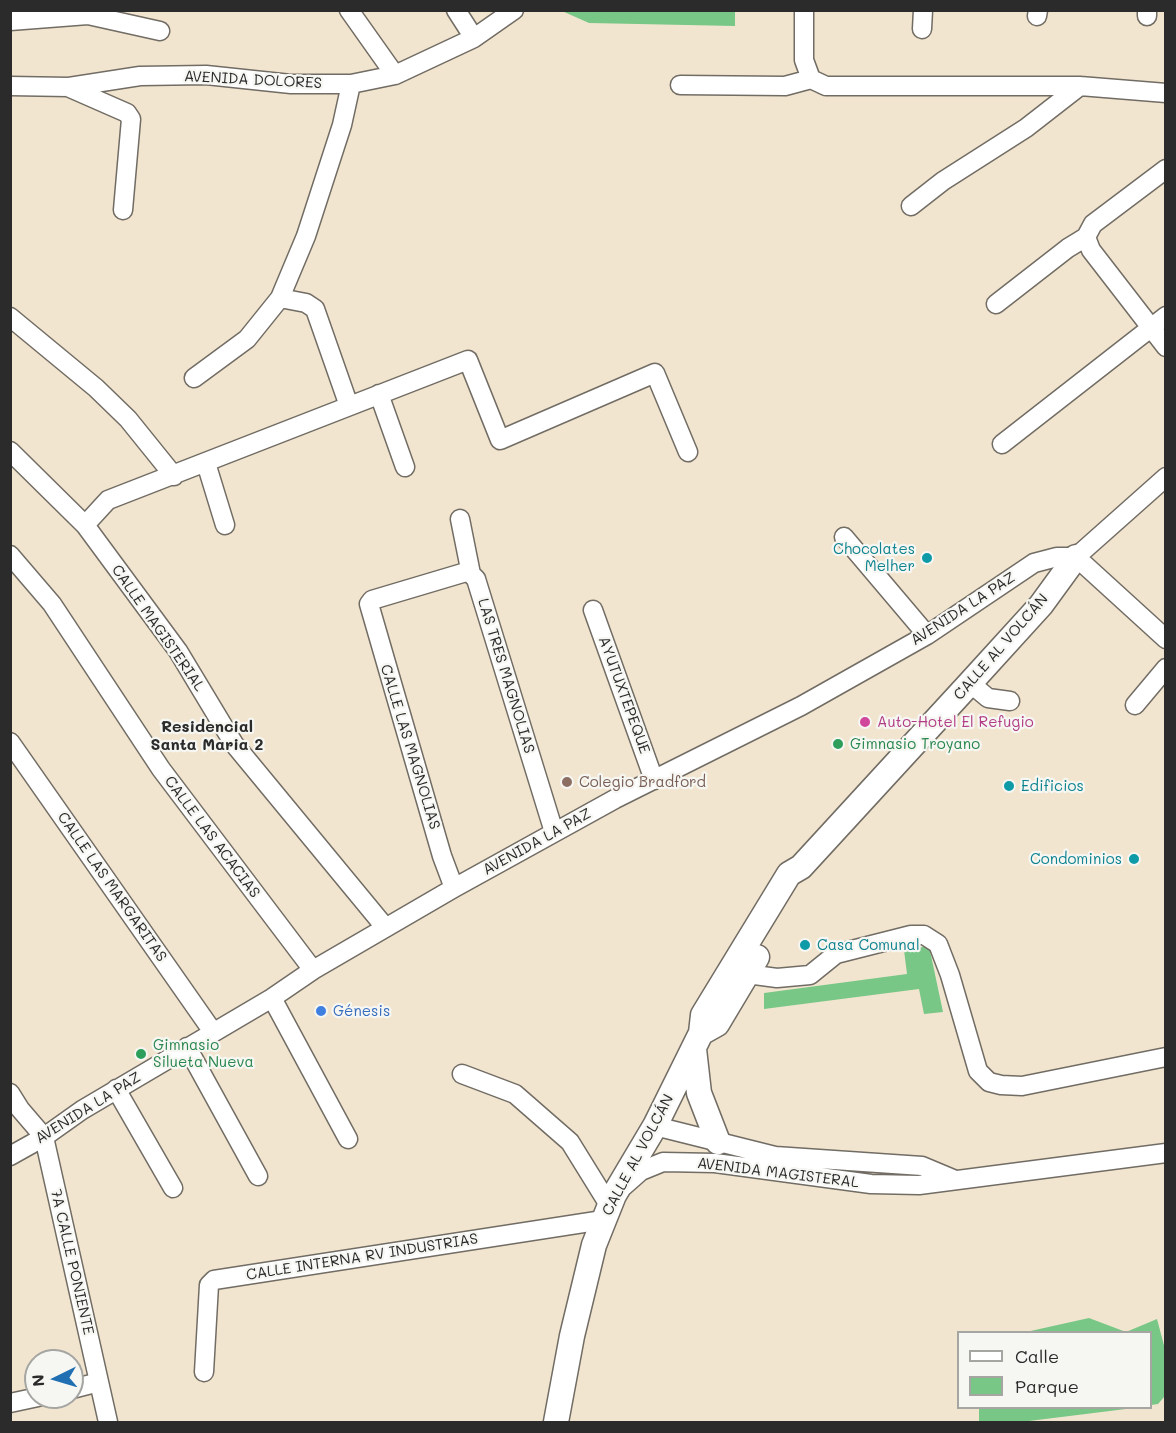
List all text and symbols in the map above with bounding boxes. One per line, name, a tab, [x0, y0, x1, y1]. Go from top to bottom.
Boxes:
street label: AVENIDA DOLORES	[184, 67, 322, 93]
place label: Chocolates Melher	[833, 540, 915, 575]
marker: Chocolates Melher	[920, 551, 934, 565]
street label: CALLE MAGISTERIAL	[108, 561, 208, 695]
street label: AVENIDA LA PAZ	[907, 568, 1019, 650]
street label: CALLE AL VOLCÁN	[950, 590, 1052, 704]
street label: LAS TRES MAGNOLIAS	[474, 596, 538, 756]
street label: AYUTUXTEPEQUE	[594, 634, 654, 756]
street label: CALLE LAS MAGNOLIAS	[376, 662, 444, 832]
place label: Auto-Hotel El Refugio	[877, 713, 1034, 731]
marker: Auto-Hotel El Refugio	[858, 715, 872, 729]
district label: Residencial Santa Maria 2	[151, 717, 263, 755]
place label: Gimnasio Troyano	[850, 735, 980, 753]
marker: Gimnasio Troyano	[831, 737, 845, 751]
street label: CALLE LAS ACACIAS	[160, 773, 264, 901]
place label: Colegio Bradford	[579, 773, 706, 791]
marker: Colegio Bradford	[560, 775, 574, 789]
place label: Edificios	[1021, 777, 1084, 795]
marker: Edificios	[1002, 779, 1016, 793]
street label: AVENIDA LA PAZ	[480, 805, 594, 879]
street label: CALLE LAS MARGARITAS	[53, 809, 171, 965]
place label: Condominios	[1030, 850, 1122, 868]
marker: Condominios	[1127, 852, 1141, 866]
place label: Casa Comunal	[817, 936, 920, 954]
marker: Casa Comunal	[798, 938, 812, 952]
place label: Génesis	[333, 1002, 390, 1020]
marker: Génesis	[314, 1004, 328, 1018]
place label: Gimnasio Silueta Nueva	[153, 1036, 254, 1071]
marker: Gimnasio Silueta Nueva	[134, 1047, 148, 1061]
street label: AVENIDA LA PAZ	[32, 1068, 144, 1148]
street label: CALLE AL VOLCÁN	[598, 1091, 678, 1219]
street label: AVENIDA MAGISTERAL	[696, 1154, 860, 1192]
street label: 7A CALLE PONIENTE	[46, 1187, 98, 1337]
street label: CALLE INTERNA RV INDUSTRIAS	[245, 1230, 479, 1284]
legend	[957, 1331, 1152, 1409]
text: Calle	[1015, 1344, 1059, 1368]
north arrow	[24, 1349, 84, 1409]
text: N	[27, 1373, 49, 1387]
text: Parque	[1015, 1374, 1079, 1398]

